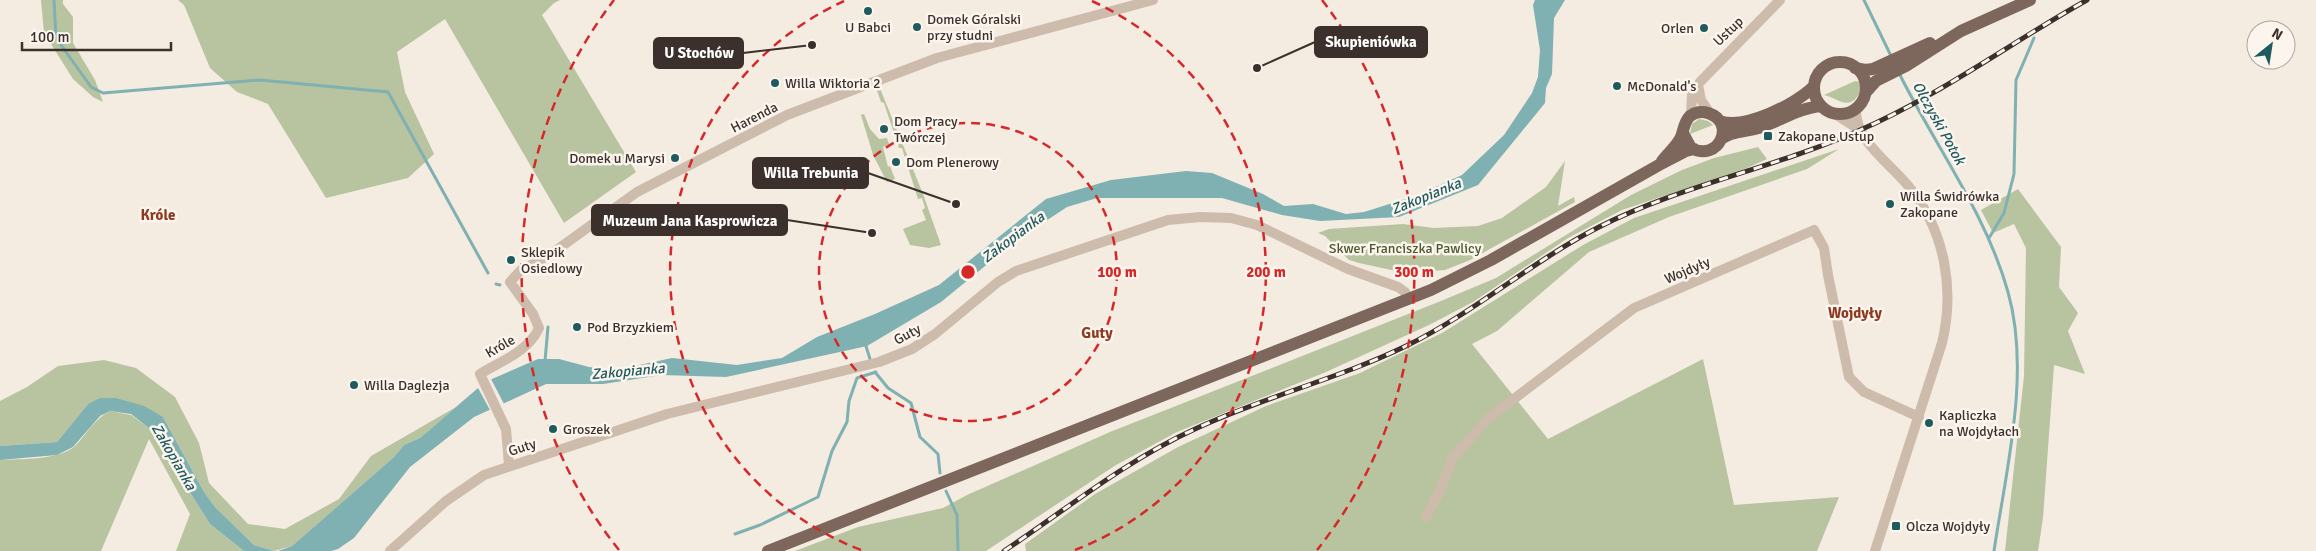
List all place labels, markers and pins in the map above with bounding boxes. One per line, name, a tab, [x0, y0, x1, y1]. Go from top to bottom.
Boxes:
marker: U Babci	[862, 5, 874, 17]
place label: Domek Góralski przy studni	[927, 11, 1021, 44]
place label: U Babci	[845, 19, 891, 36]
place label: Orlen	[1661, 20, 1694, 37]
marker: Domek Góralski przy studni	[911, 21, 923, 33]
marker: Orlen	[1698, 22, 1710, 34]
callout: Skupieniówka	[1315, 27, 1427, 57]
callout: U Stochów	[654, 38, 743, 68]
place label: Willa Wiktoria 2	[785, 75, 881, 92]
marker: Willa Wiktoria 2	[769, 77, 781, 89]
place label: McDonald's	[1627, 78, 1696, 95]
marker: McDonald's	[1611, 80, 1623, 92]
place label: Dom Pracy Twórczej	[894, 113, 958, 146]
marker: Dom Pracy Twórczej	[878, 123, 890, 135]
place label: Zakopane Ustup	[1778, 128, 1874, 145]
marker: Zakopane Ustup	[1762, 130, 1774, 142]
place label: Domek u Marysi	[569, 150, 665, 167]
marker: Domek u Marysi	[669, 152, 681, 164]
place label: Dom Plenerowy	[906, 154, 999, 171]
marker: Dom Plenerowy	[890, 156, 902, 168]
callout: Willa Trebunia	[753, 158, 868, 188]
place label: Willa Świdrówka Zakopane	[1900, 188, 1999, 221]
marker: Willa Świdrówka Zakopane	[1884, 198, 1896, 210]
callout: Muzeum Jana Kasprowicza	[592, 205, 787, 235]
place label: Sklepik Osiedlowy	[521, 244, 583, 277]
marker: Sklepik Osiedlowy	[505, 254, 517, 266]
centre of rings	[959, 263, 977, 281]
place label: Pod Brzyzkiem	[587, 319, 674, 336]
marker: Pod Brzyzkiem	[571, 321, 583, 333]
place label: Willa Daglezja	[364, 377, 450, 394]
marker: Willa Daglezja	[348, 379, 360, 391]
place label: Kapliczka na Wojdyłach	[1939, 407, 2019, 440]
marker: Kapliczka na Wojdyłach	[1923, 417, 1935, 429]
place label: Groszek	[563, 421, 610, 438]
marker: Groszek	[547, 423, 559, 435]
place label: Olcza Wojdyły	[1906, 518, 1991, 535]
marker: Olcza Wojdyły	[1890, 520, 1902, 532]

